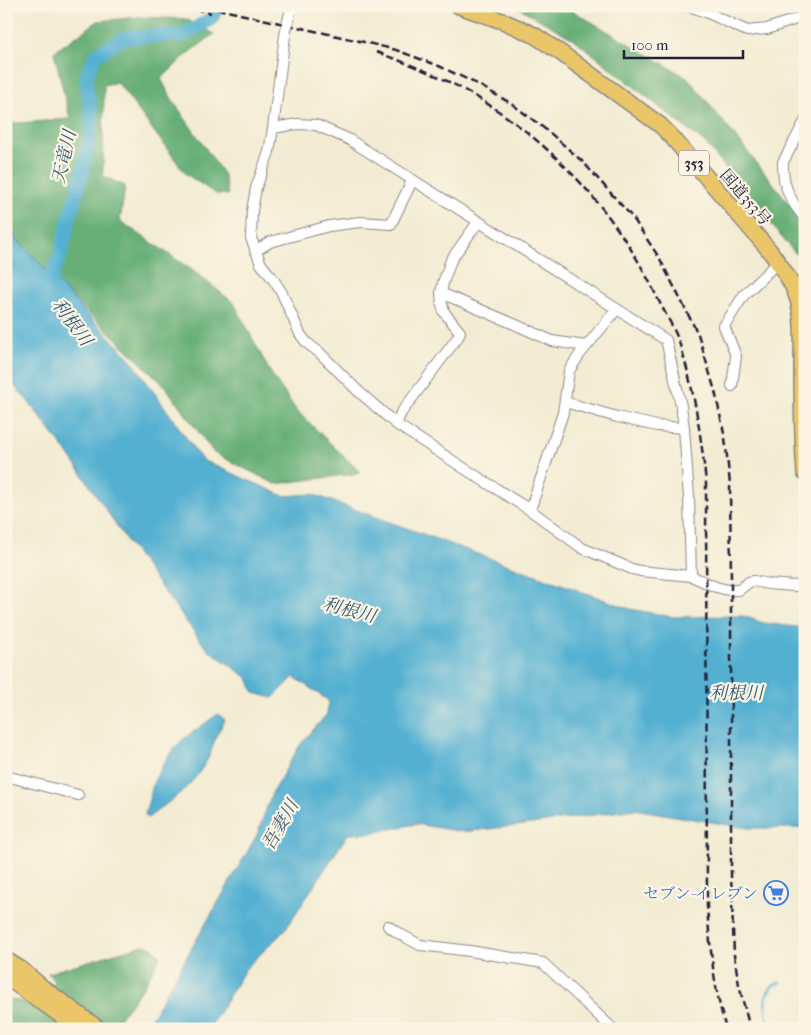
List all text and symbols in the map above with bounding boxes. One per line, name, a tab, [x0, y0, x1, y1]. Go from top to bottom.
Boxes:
scale bar	[624, 28, 742, 60]
text: 100 m	[631, 36, 669, 54]
water label: 天竜川	[48, 126, 81, 186]
road number: 353	[679, 150, 709, 176]
street label: 国道353号	[716, 165, 775, 229]
water label: 利根川	[47, 294, 97, 352]
water label: 利根川	[320, 593, 380, 628]
water label: 利根川	[709, 683, 765, 704]
water label: 吾妻川	[258, 795, 304, 854]
supermarket icon: セブン-イレブン	[763, 880, 789, 906]
place label: セブン-イレブン	[643, 884, 758, 903]

